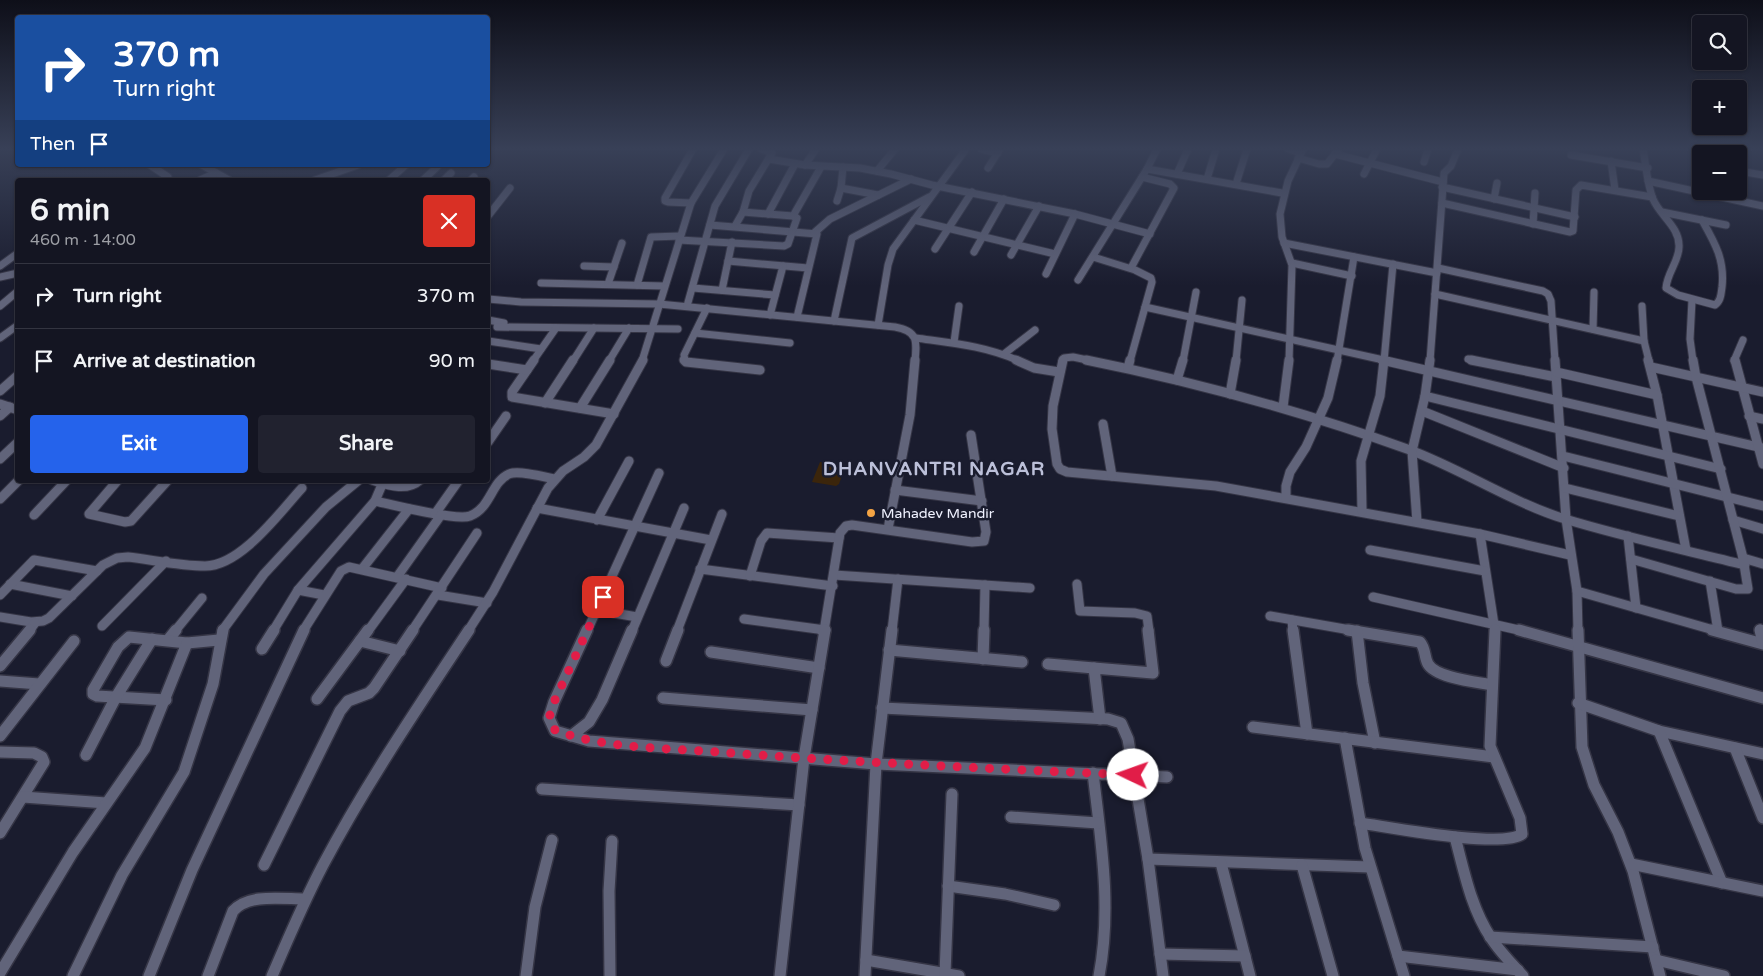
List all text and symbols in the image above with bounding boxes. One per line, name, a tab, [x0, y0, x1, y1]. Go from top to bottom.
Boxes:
map controls	[1692, 15, 1747, 200]
button: search	[1692, 15, 1747, 70]
text: 370 m	[113, 34, 220, 76]
icon: right	[30, 35, 95, 100]
text: Turn right	[113, 76, 215, 102]
button: +	[1692, 80, 1747, 135]
icon: arrive	[85, 130, 113, 158]
text: Then	[30, 133, 75, 155]
button: −	[1692, 145, 1747, 200]
text: 6 min	[30, 192, 110, 229]
button: close	[423, 195, 475, 247]
text: 460 m · 14:00	[30, 230, 136, 250]
icon: right	[30, 282, 58, 310]
text: Turn right	[73, 285, 161, 307]
text: 370 m	[417, 285, 475, 307]
icon: arrive	[30, 347, 58, 375]
text: Arrive at destination	[73, 350, 256, 372]
text: 90 m	[429, 350, 475, 372]
button: Exit	[30, 415, 248, 473]
button: Share	[258, 415, 475, 473]
district label: DHANVANTRI NAGAR	[823, 458, 1045, 480]
place label: Mahadev Mandir	[881, 505, 995, 522]
marker: Mahadev Mandir	[865, 507, 877, 519]
pin	[582, 576, 624, 618]
icon: arrive	[589, 583, 617, 611]
position arrow	[1106, 748, 1158, 800]

